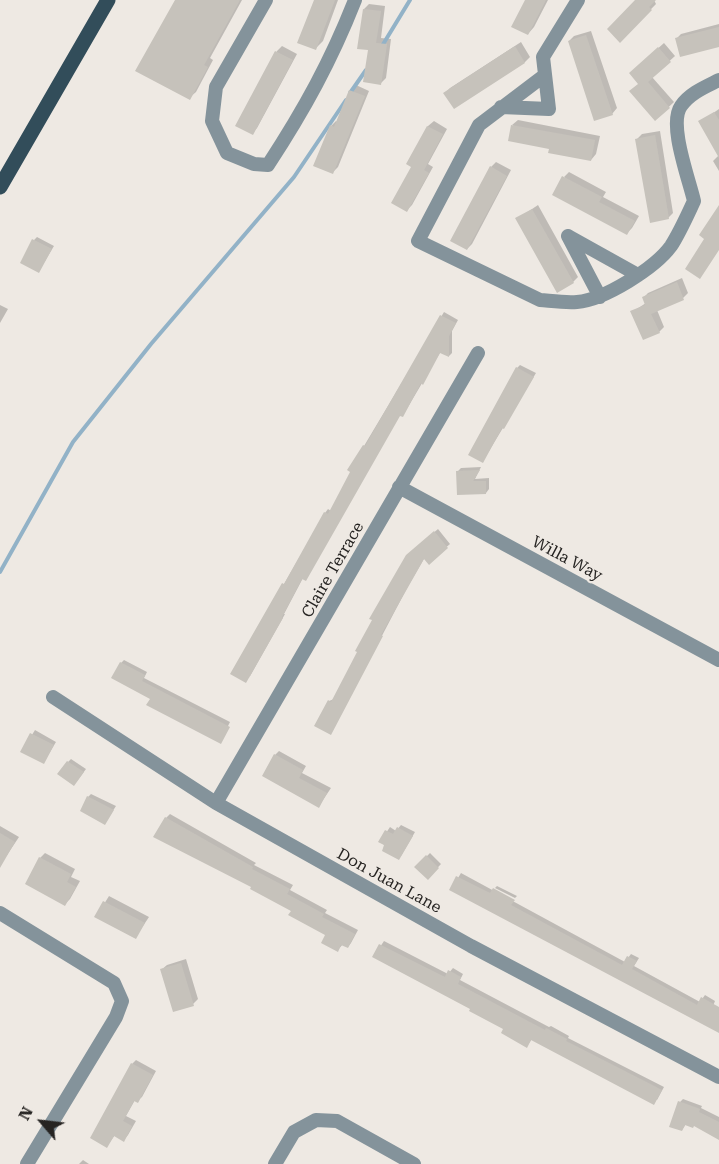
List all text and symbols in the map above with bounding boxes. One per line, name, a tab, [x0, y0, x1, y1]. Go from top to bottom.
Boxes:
street label: Claire Terrace	[298, 519, 368, 621]
street label: Willa Way	[528, 532, 606, 586]
street label: Don Juan Lane	[333, 844, 445, 918]
north arrow	[12, 1092, 72, 1152]
text: N	[14, 1103, 37, 1123]

